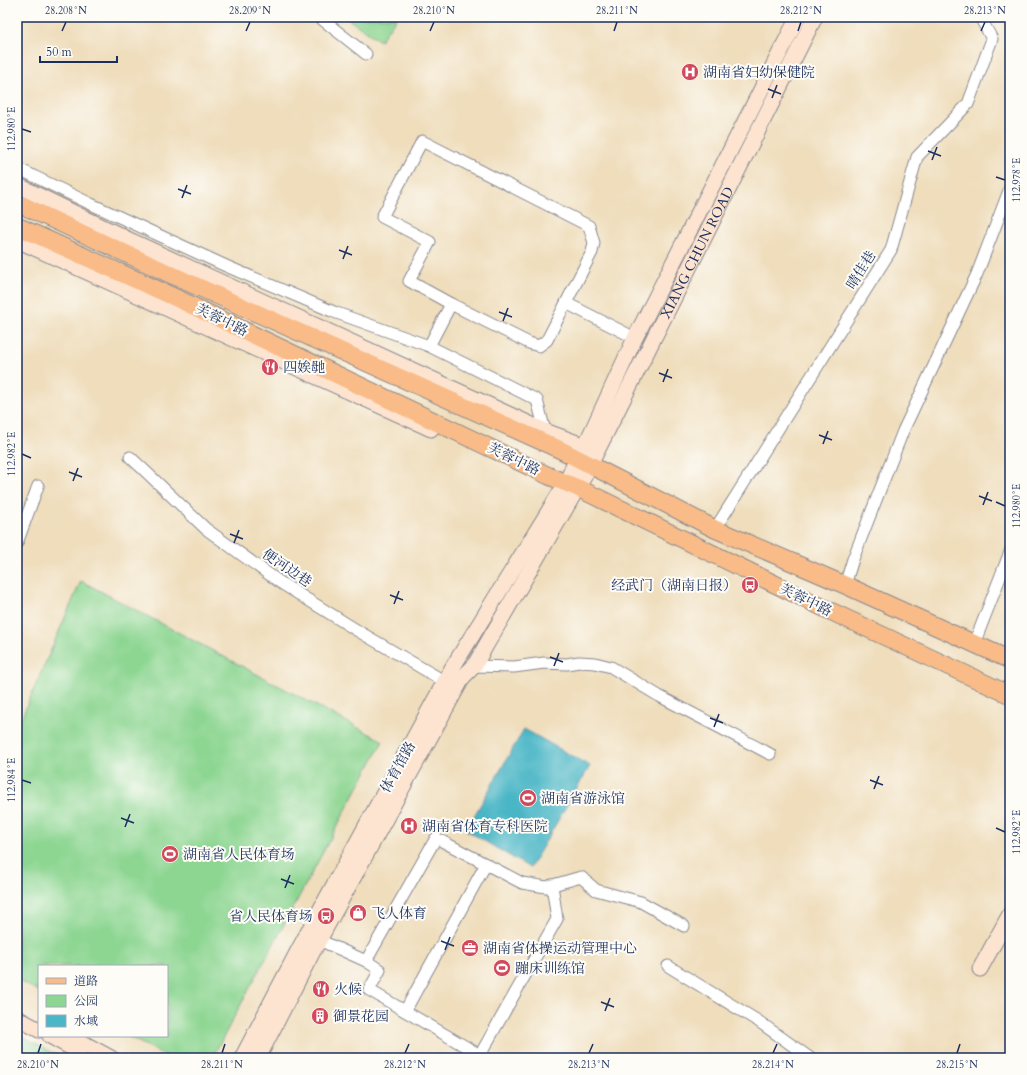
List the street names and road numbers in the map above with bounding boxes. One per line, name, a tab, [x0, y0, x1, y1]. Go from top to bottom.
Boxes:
street label: XIANG CHUN ROAD	[656, 183, 738, 322]
street label: 晴佳巷	[842, 247, 880, 293]
street label: 芙蓉中路	[193, 299, 251, 341]
street label: 芙蓉中路	[485, 438, 543, 480]
street label: 便河边巷	[258, 544, 316, 592]
street label: 芙蓉中路	[777, 579, 835, 621]
street label: 体育馆路	[376, 738, 420, 796]

